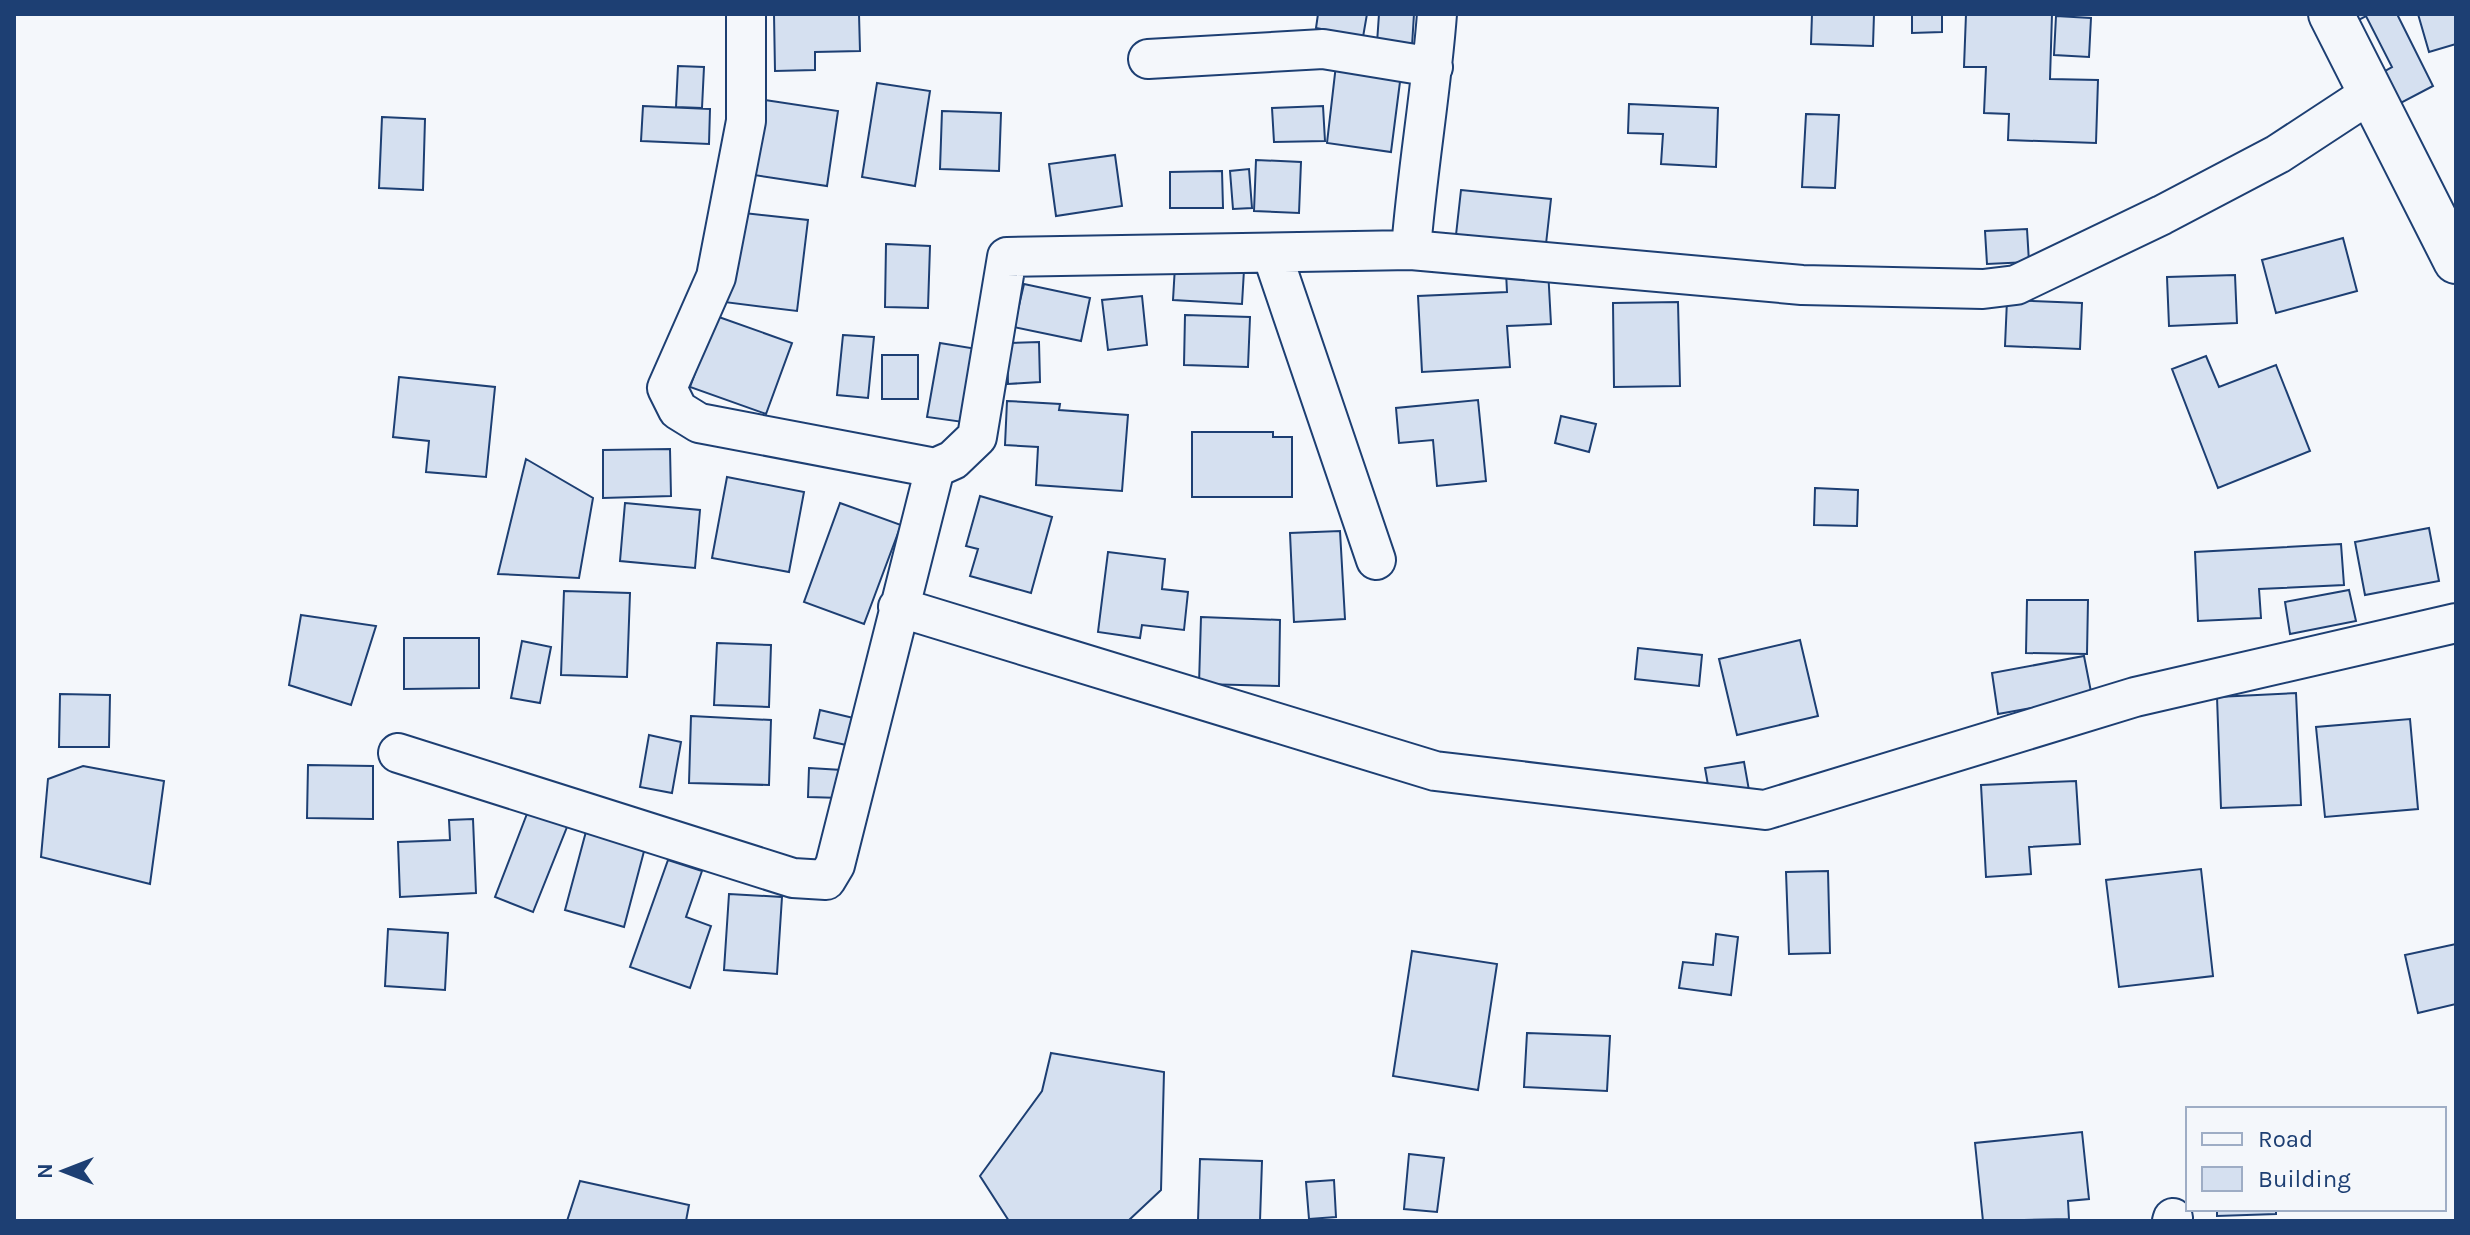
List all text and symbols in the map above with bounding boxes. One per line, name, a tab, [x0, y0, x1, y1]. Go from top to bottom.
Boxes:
legend	[2186, 1107, 2446, 1211]
text: Road	[2258, 1125, 2313, 1153]
north arrow	[24, 1131, 104, 1211]
text: N	[32, 1163, 58, 1179]
text: Building	[2258, 1165, 2351, 1193]

